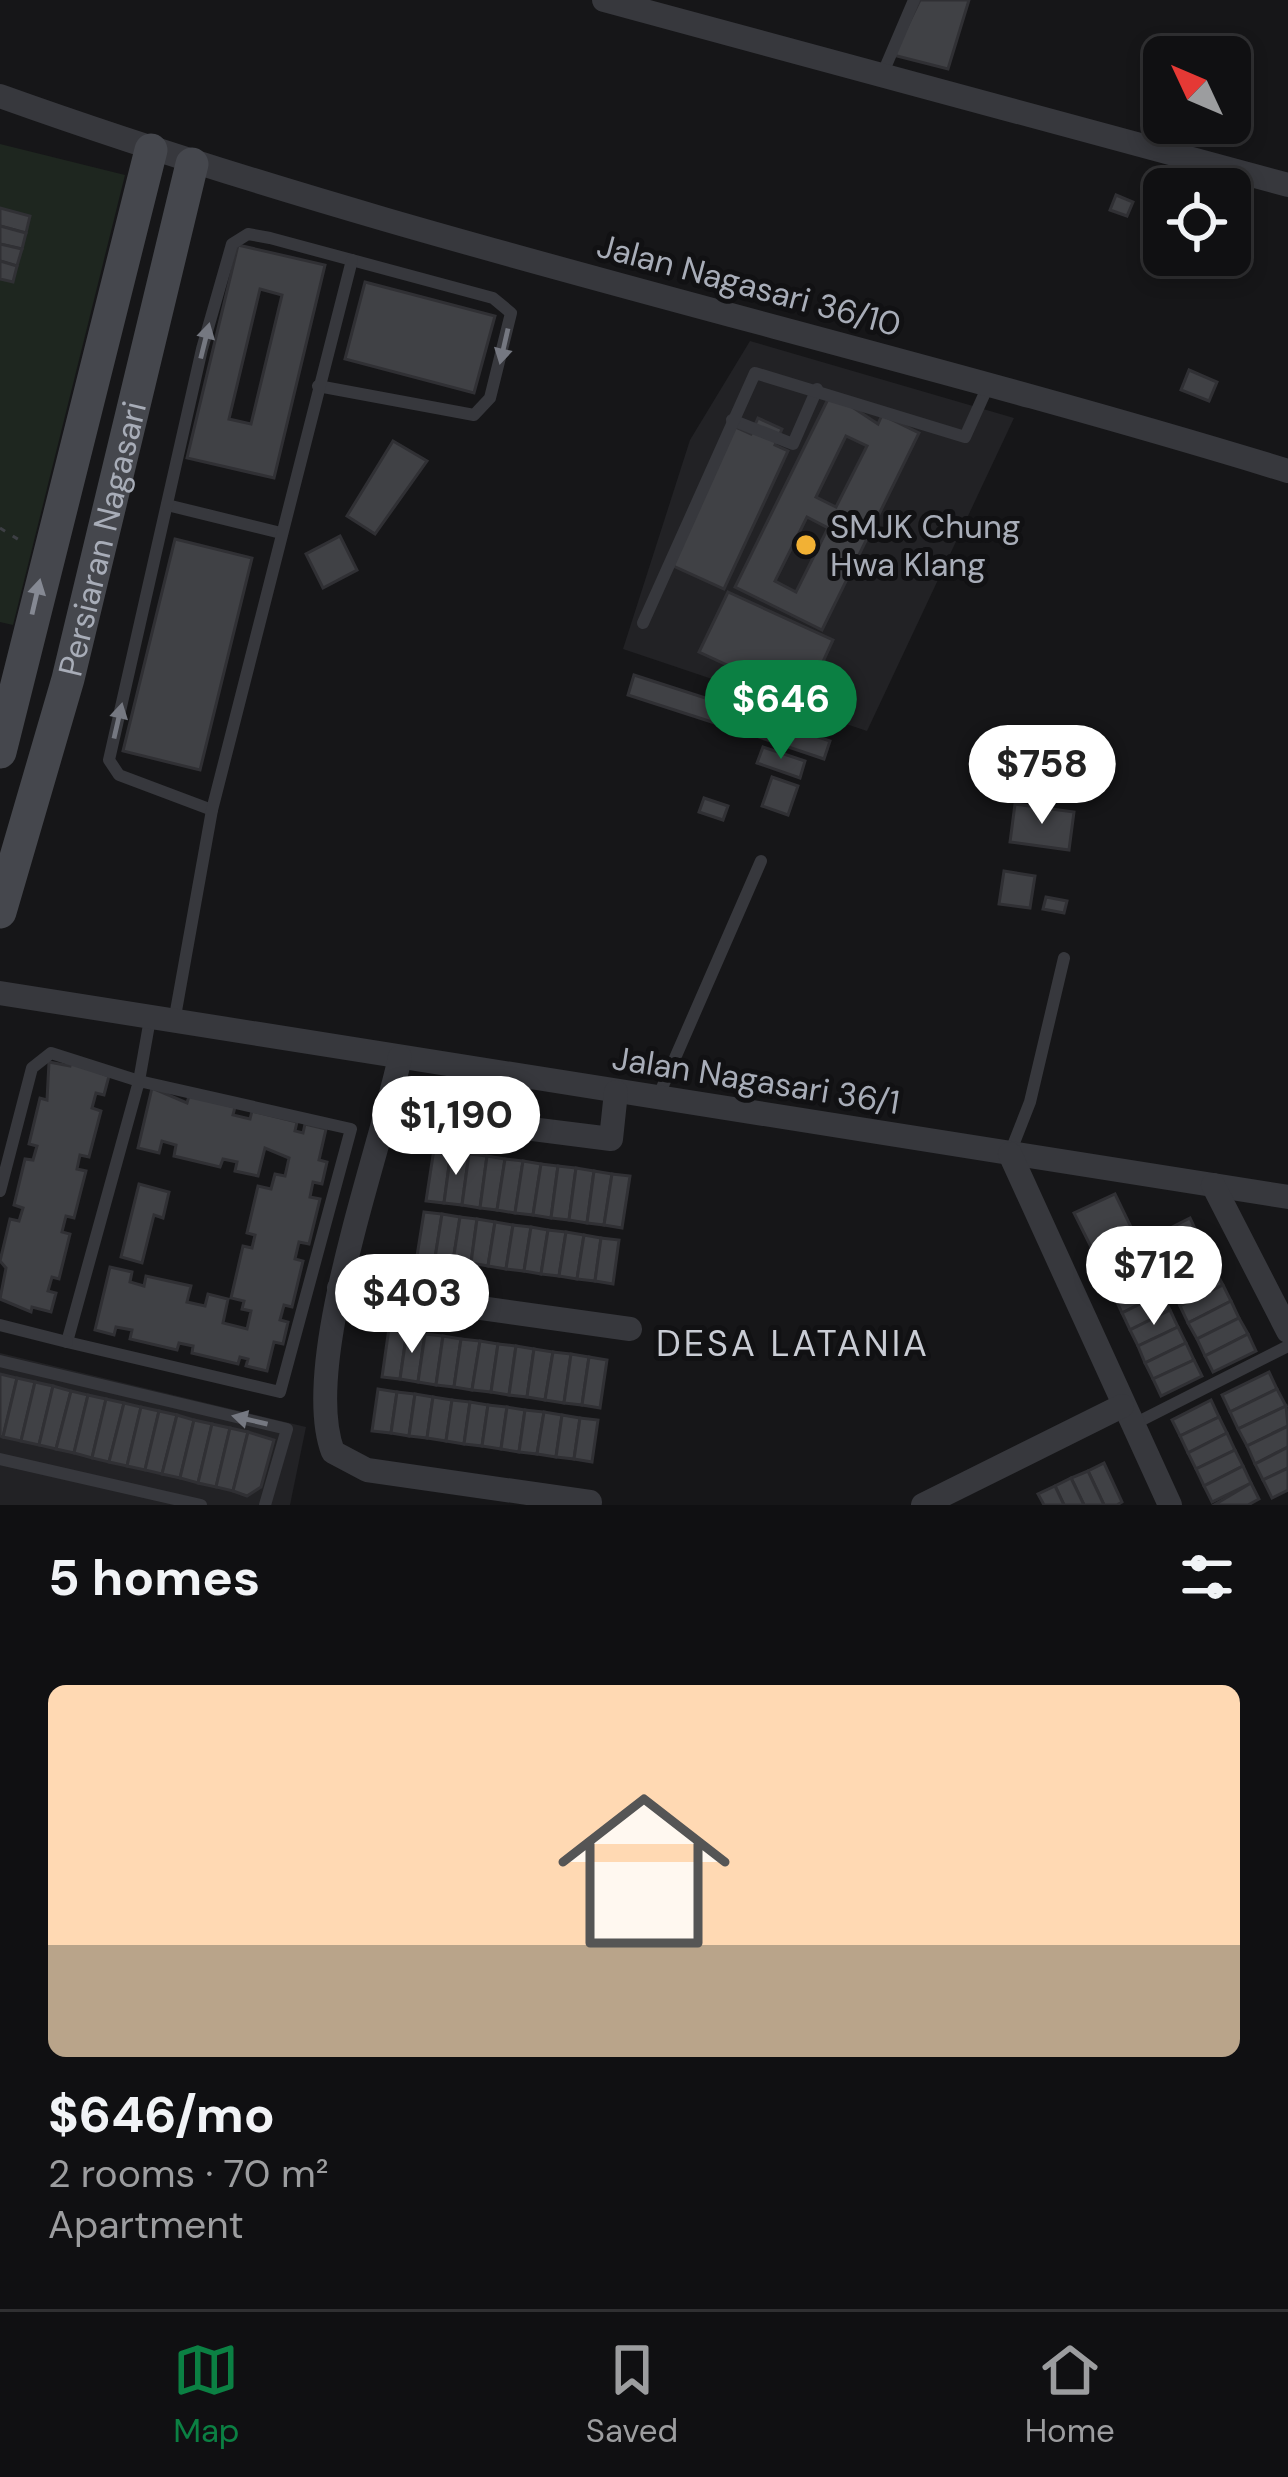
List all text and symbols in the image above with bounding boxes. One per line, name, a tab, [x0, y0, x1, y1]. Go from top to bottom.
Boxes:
north arrow	[1143, 36, 1251, 144]
map controls	[1143, 36, 1251, 276]
button: locate	[1143, 168, 1251, 276]
street label: Jalan Nagasari 36/10	[592, 224, 906, 346]
one-way arrow	[196, 322, 215, 359]
one-way arrow	[494, 327, 513, 364]
street label: Persiaran Nagasari	[48, 397, 156, 681]
place label: SMJK Chung Hwa Klang	[830, 505, 1020, 586]
marker: SMJK Chung Hwa Klang	[793, 532, 819, 558]
one-way arrow	[27, 579, 46, 616]
pin: $646	[710, 660, 852, 762]
text: $646	[732, 673, 830, 724]
one-way arrow	[109, 701, 128, 739]
pin: $758	[971, 725, 1113, 827]
text: $758	[996, 738, 1088, 789]
street label: Jalan Nagasari 36/1	[609, 1036, 903, 1124]
pin: $1,190	[358, 1076, 554, 1178]
text: $1,190	[399, 1089, 513, 1140]
pin: $712	[1083, 1226, 1225, 1328]
text: $712	[1113, 1239, 1195, 1290]
pin: $403	[341, 1254, 483, 1356]
text: $403	[362, 1267, 462, 1318]
district label: DESA LATANIA	[656, 1320, 930, 1367]
one-way arrow	[231, 1410, 268, 1429]
text: 5 homes	[48, 1544, 260, 1611]
icon: filters	[1174, 1544, 1240, 1610]
icon: home	[536, 1763, 752, 1979]
text: $646/mo	[48, 2081, 275, 2148]
text: 2 rooms · 70 m²	[48, 2148, 329, 2199]
text: Apartment	[48, 2199, 244, 2250]
tab: Map	[173, 2337, 240, 2452]
tab: Saved	[586, 2337, 678, 2452]
tab: Home	[1025, 2337, 1115, 2452]

